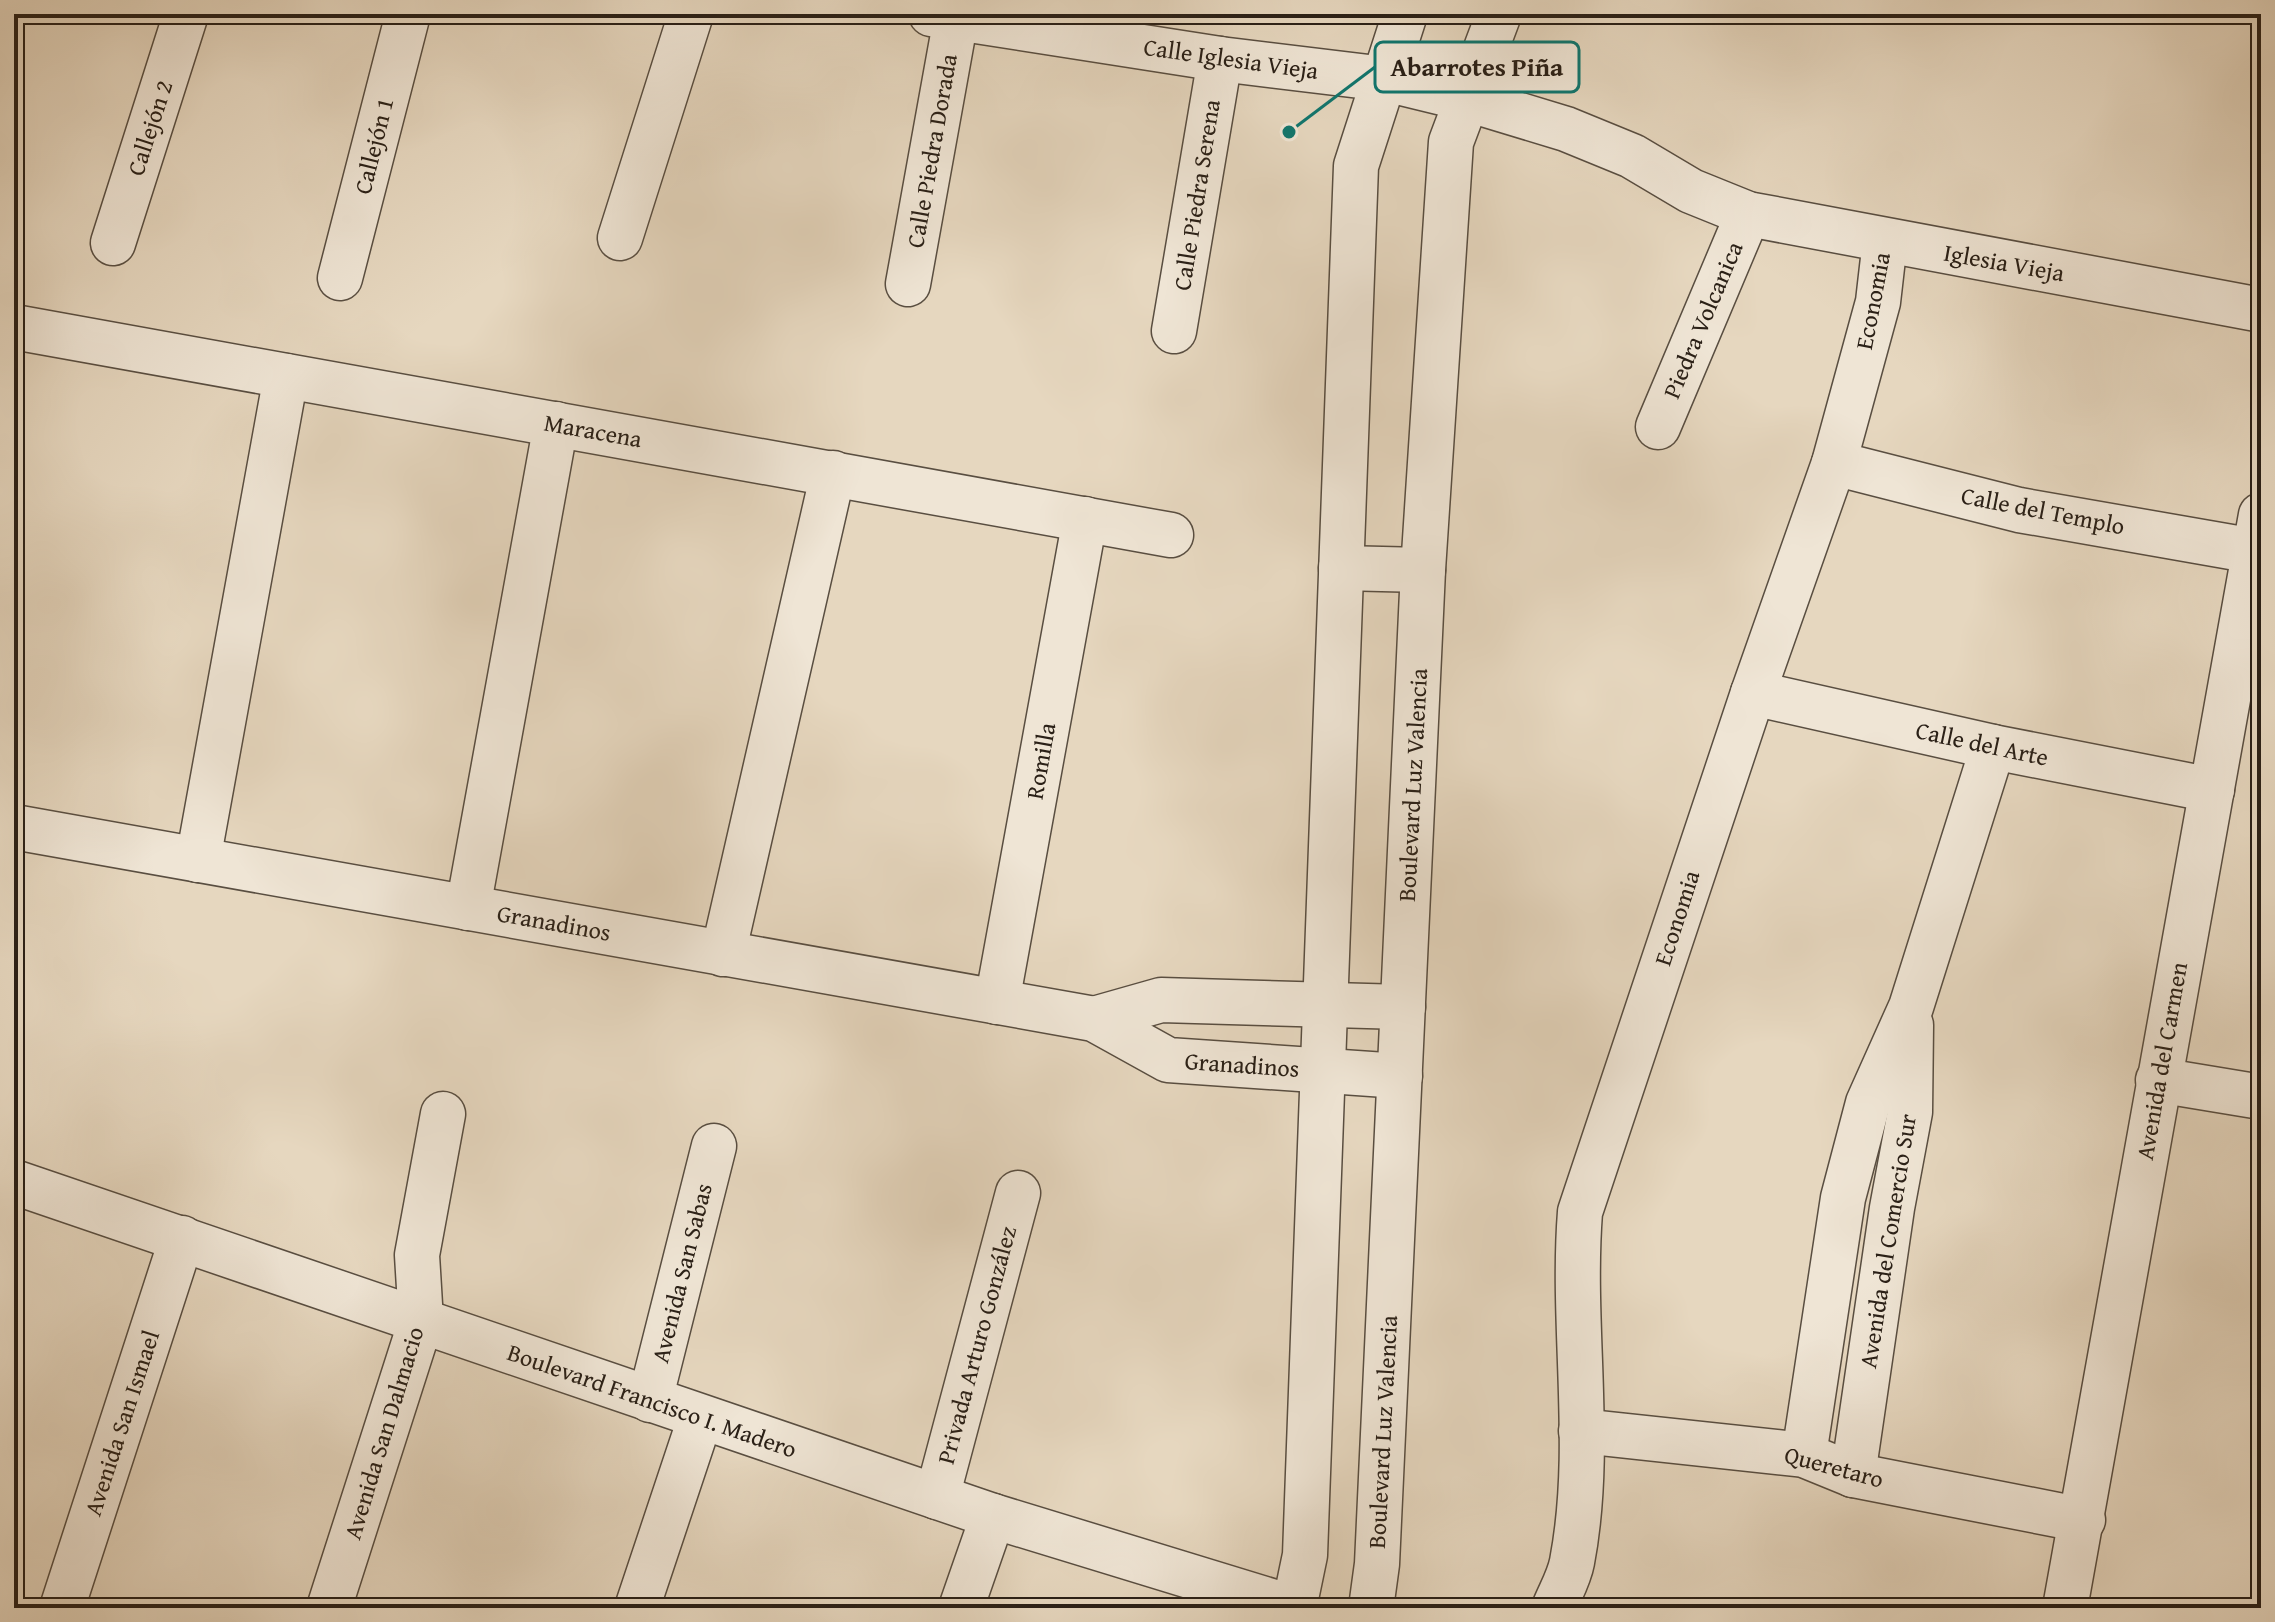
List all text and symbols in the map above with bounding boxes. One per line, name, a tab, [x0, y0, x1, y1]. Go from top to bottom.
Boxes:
street label: Calle Iglesia Vieja	[1141, 29, 1321, 88]
callout: Abarrotes Piña	[1375, 42, 1579, 92]
text: Abarrotes Piña	[1391, 47, 1564, 86]
street label: Calle Piedra Dorada	[897, 51, 966, 251]
street label: Callejón 2	[118, 76, 181, 180]
street label: Callejón 1	[345, 94, 402, 198]
street label: Calle Piedra Serena	[1164, 96, 1229, 293]
street label: Piedra Volcanica	[1654, 235, 1752, 404]
street label: Iglesia Vieja	[1941, 235, 2068, 290]
street label: Economia	[1846, 249, 1899, 353]
street label: Maracena	[541, 405, 645, 456]
street label: Calle del Templo	[1958, 478, 2128, 544]
street label: Boulevard Luz Valencia	[1389, 667, 1436, 903]
street label: Calle del Arte	[1913, 712, 2052, 775]
street label: Romilla	[1017, 719, 1065, 802]
street label: Economia	[1645, 865, 1709, 970]
street label: Granadinos	[495, 895, 614, 950]
street label: Avenida del Carmen	[2127, 959, 2196, 1163]
street label: Granadinos	[1184, 1043, 1300, 1086]
street label: Avenida del Comercio Sur	[1850, 1111, 1925, 1371]
street label: Avenida San Sabas	[642, 1179, 721, 1366]
street label: Privada Arturo González	[928, 1222, 1025, 1468]
street label: Boulevard Luz Valencia	[1359, 1314, 1406, 1550]
street label: Avenida San Dalmacio	[335, 1322, 433, 1544]
street label: Avenida San Ismael	[75, 1325, 168, 1520]
street label: Boulevard Francisco I. Madero	[503, 1334, 802, 1467]
street label: Queretaro	[1781, 1437, 1888, 1497]

